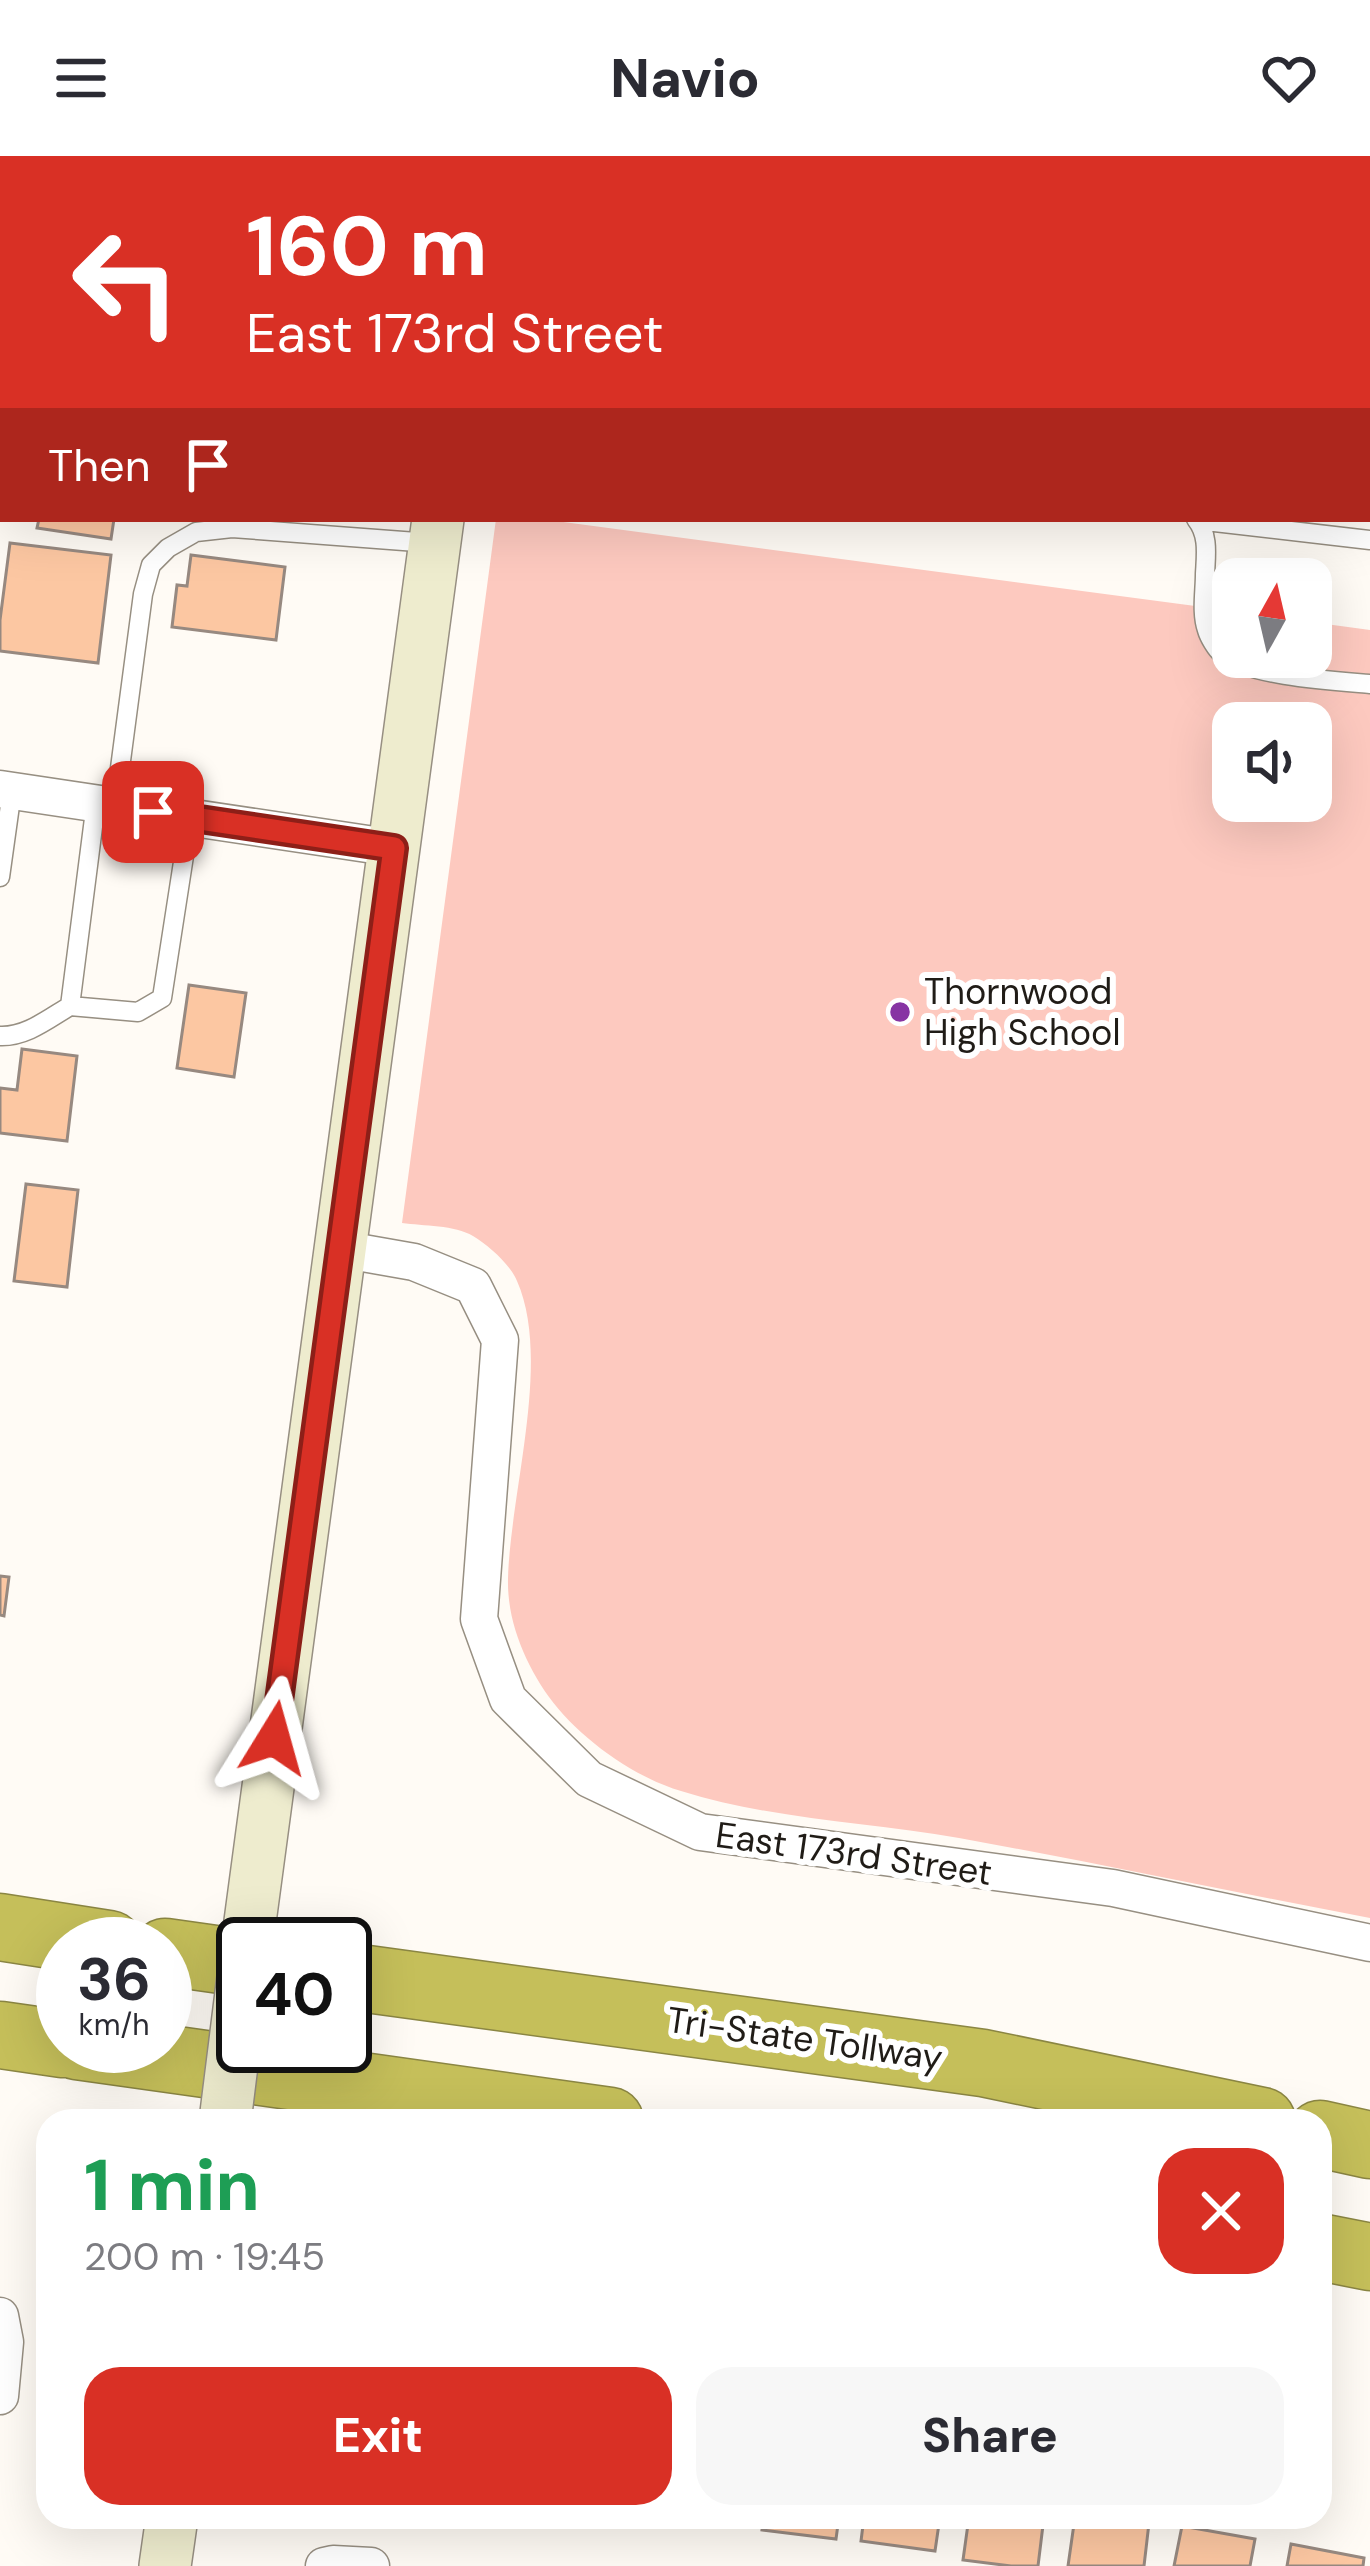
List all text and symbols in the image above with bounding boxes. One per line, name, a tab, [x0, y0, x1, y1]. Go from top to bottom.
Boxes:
text: Navio	[610, 43, 760, 114]
icon: menu	[48, 45, 114, 111]
icon: heart	[1256, 45, 1322, 111]
text: 160 m	[246, 192, 488, 301]
icon: left	[48, 204, 204, 360]
text: East 173rd Street	[246, 298, 664, 369]
icon: arrive	[175, 432, 241, 498]
text: Then	[48, 436, 151, 495]
north arrow	[1212, 558, 1332, 678]
map controls	[1212, 558, 1332, 822]
button: sound	[1212, 702, 1332, 822]
pin	[102, 761, 204, 863]
icon: arrive	[120, 779, 186, 845]
place label: Thornwood High School	[924, 968, 1120, 1056]
marker: Thornwood High School	[887, 999, 913, 1025]
position arrow	[211, 1675, 337, 1801]
street label: East 173rd Street	[713, 1811, 995, 1896]
speed limit sign: 40	[216, 1917, 372, 2073]
text: 36	[77, 1940, 151, 2019]
street label: Tri-State Tollway	[664, 1996, 946, 2081]
text: km/h	[79, 2005, 149, 2044]
text: 1 min	[84, 2139, 260, 2232]
button: close	[1158, 2148, 1284, 2274]
text: 200 m · 19:45	[84, 2231, 325, 2282]
button: Exit	[84, 2367, 672, 2505]
button: Share	[696, 2367, 1284, 2505]

